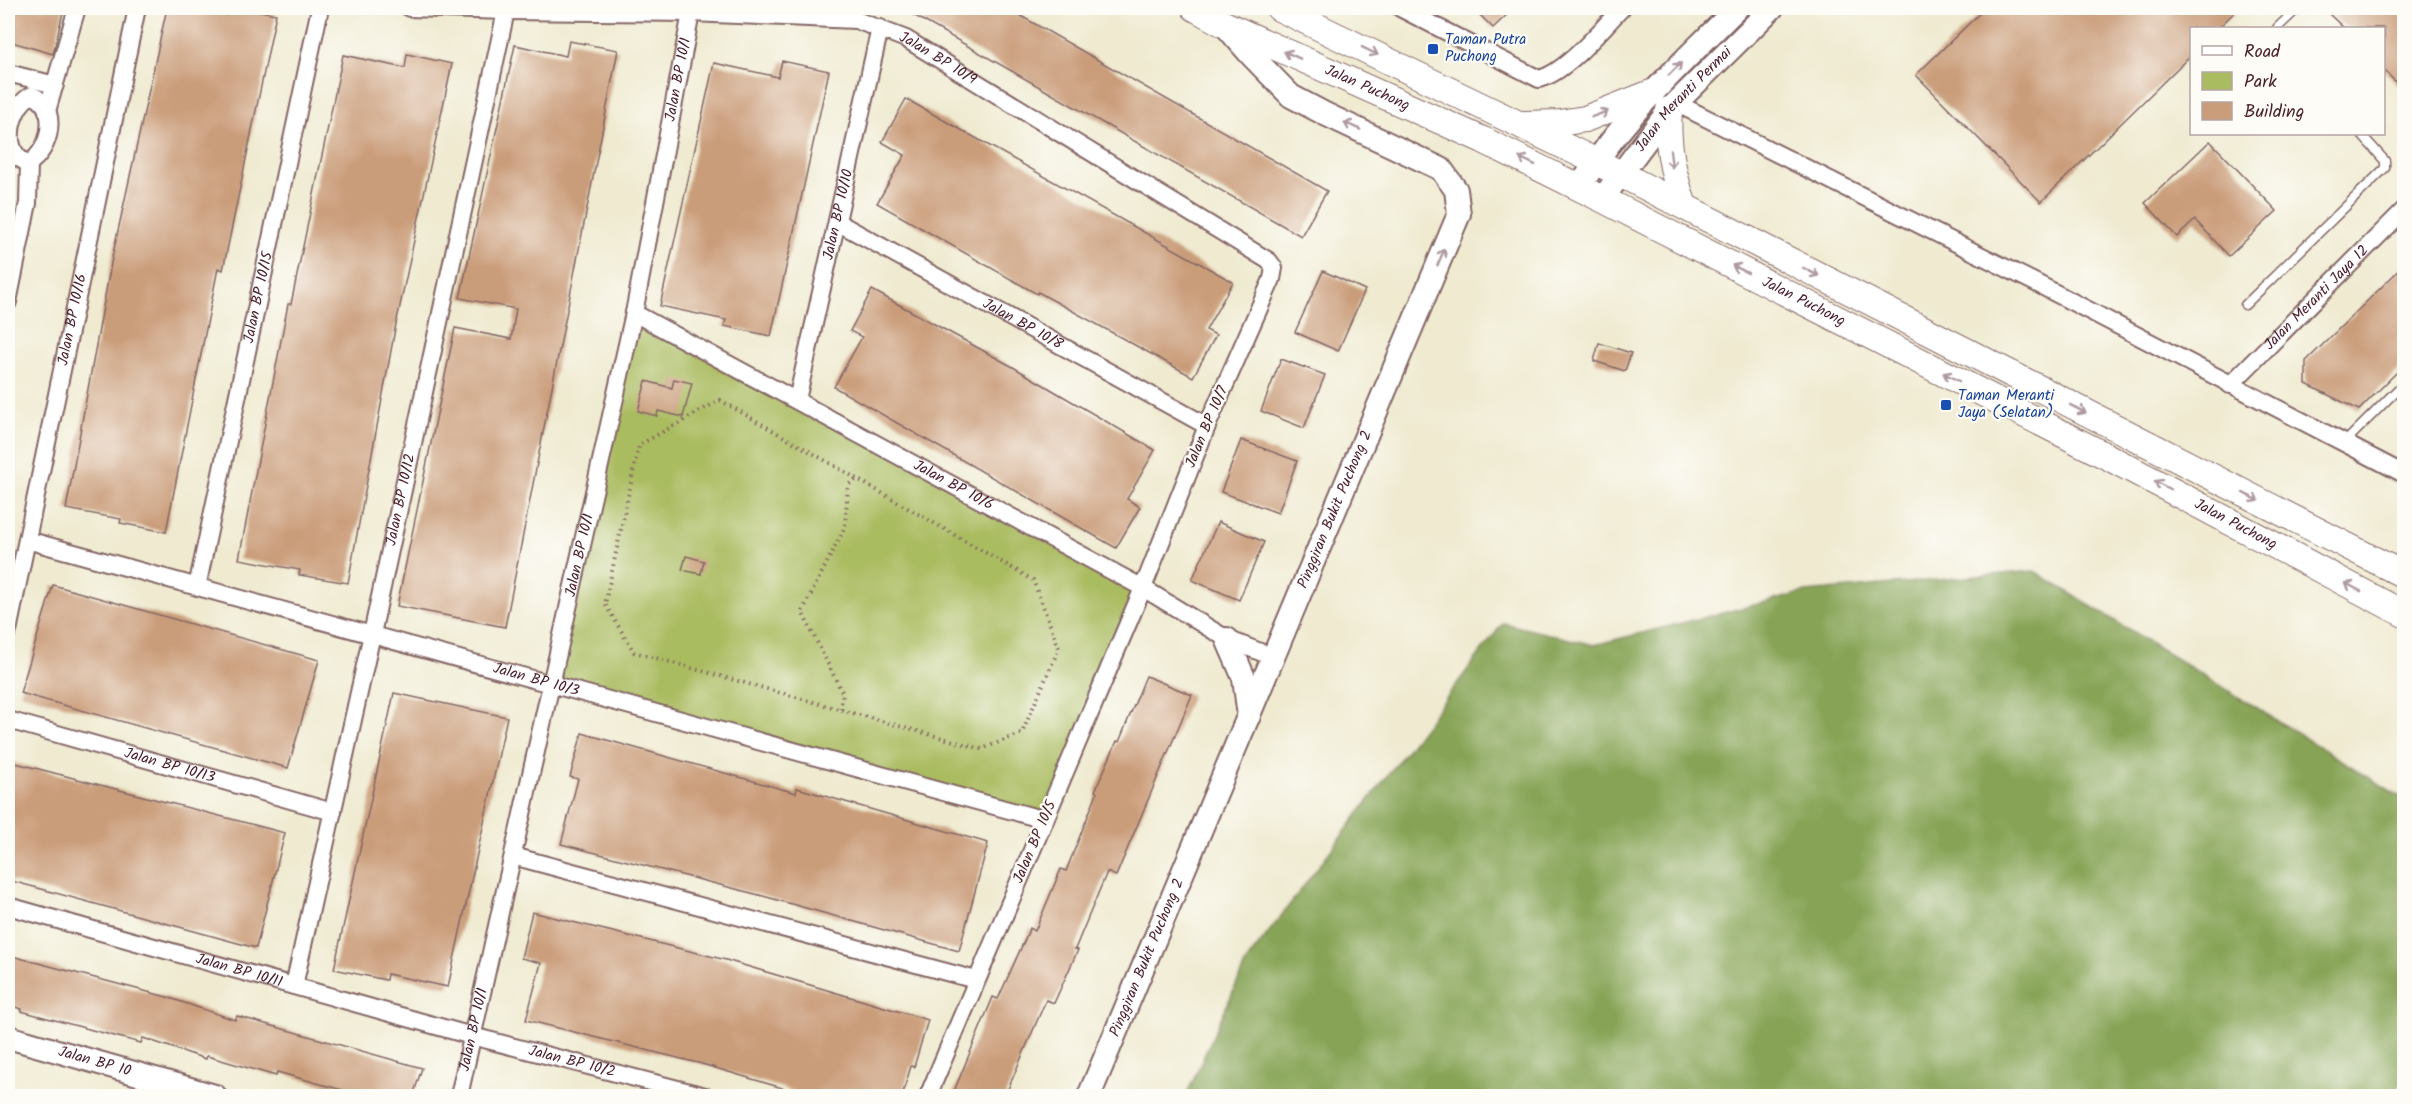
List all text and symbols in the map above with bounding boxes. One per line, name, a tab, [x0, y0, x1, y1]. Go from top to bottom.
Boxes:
street label: Jalan BP 10/9	[896, 26, 982, 92]
legend	[2190, 27, 2385, 135]
place label: Taman Putra Puchong	[1445, 28, 1526, 69]
street label: Jalan BP 10/1	[659, 35, 698, 123]
text: Road	[2244, 38, 2281, 67]
street label: Jalan Meranti Permai	[1629, 40, 1739, 157]
marker: Taman Putra Puchong	[1426, 42, 1440, 56]
one-way arrow	[1360, 46, 1378, 58]
one-way arrow	[1284, 49, 1302, 60]
street label: Jalan Puchong	[1321, 59, 1414, 118]
one-way arrow	[1668, 62, 1682, 77]
text: Park	[2244, 68, 2277, 97]
text: Building	[2244, 98, 2304, 127]
one-way arrow	[1590, 107, 1608, 118]
one-way arrow	[1344, 120, 1362, 132]
one-way arrow	[1666, 149, 1677, 169]
one-way arrow	[1519, 155, 1537, 167]
street label: Jalan BP 10/10	[817, 166, 860, 262]
street label: Jalan Meranti Jaya 12	[2259, 240, 2375, 356]
one-way arrow	[1436, 248, 1447, 266]
street label: Jalan BP 10/15	[237, 249, 280, 345]
one-way arrow	[1732, 263, 1750, 274]
one-way arrow	[1802, 266, 1820, 278]
street label: Jalan Puchong	[1758, 270, 1850, 333]
street label: Jalan BP 10/16	[51, 272, 94, 368]
street label: Jalan BP 10/8	[978, 292, 1068, 357]
one-way arrow	[1943, 370, 1961, 382]
street label: Jalan BP 10/7	[1179, 381, 1235, 472]
place label: Taman Meranti Jaya (Selatan)	[1958, 384, 2055, 425]
marker: Taman Meranti Jaya (Selatan)	[1939, 398, 1953, 412]
one-way arrow	[2068, 403, 2086, 415]
street label: Pinggiran Bukit Puchong 2	[1291, 427, 1379, 592]
street label: Jalan BP 10/12	[379, 451, 422, 548]
street label: Jalan BP 10/6	[909, 454, 998, 517]
one-way arrow	[2154, 479, 2171, 491]
one-way arrow	[2242, 492, 2260, 504]
street label: Jalan Puchong	[2190, 493, 2281, 556]
street label: Jalan BP 10/1	[559, 511, 601, 599]
one-way arrow	[2344, 580, 2362, 592]
street label: Jalan BP 10/3	[490, 657, 582, 703]
street label: Jalan BP 10/13	[121, 741, 218, 790]
street label: Jalan BP 10/5	[1007, 796, 1064, 887]
street label: Pinggiran Bukit Puchong 2	[1103, 875, 1191, 1041]
street label: Jalan BP 10/11	[193, 947, 286, 994]
street label: Jalan BP 10/1	[453, 985, 495, 1074]
street label: Jalan BP 10/2	[526, 1039, 618, 1084]
street label: Jalan BP 10	[55, 1040, 134, 1084]

